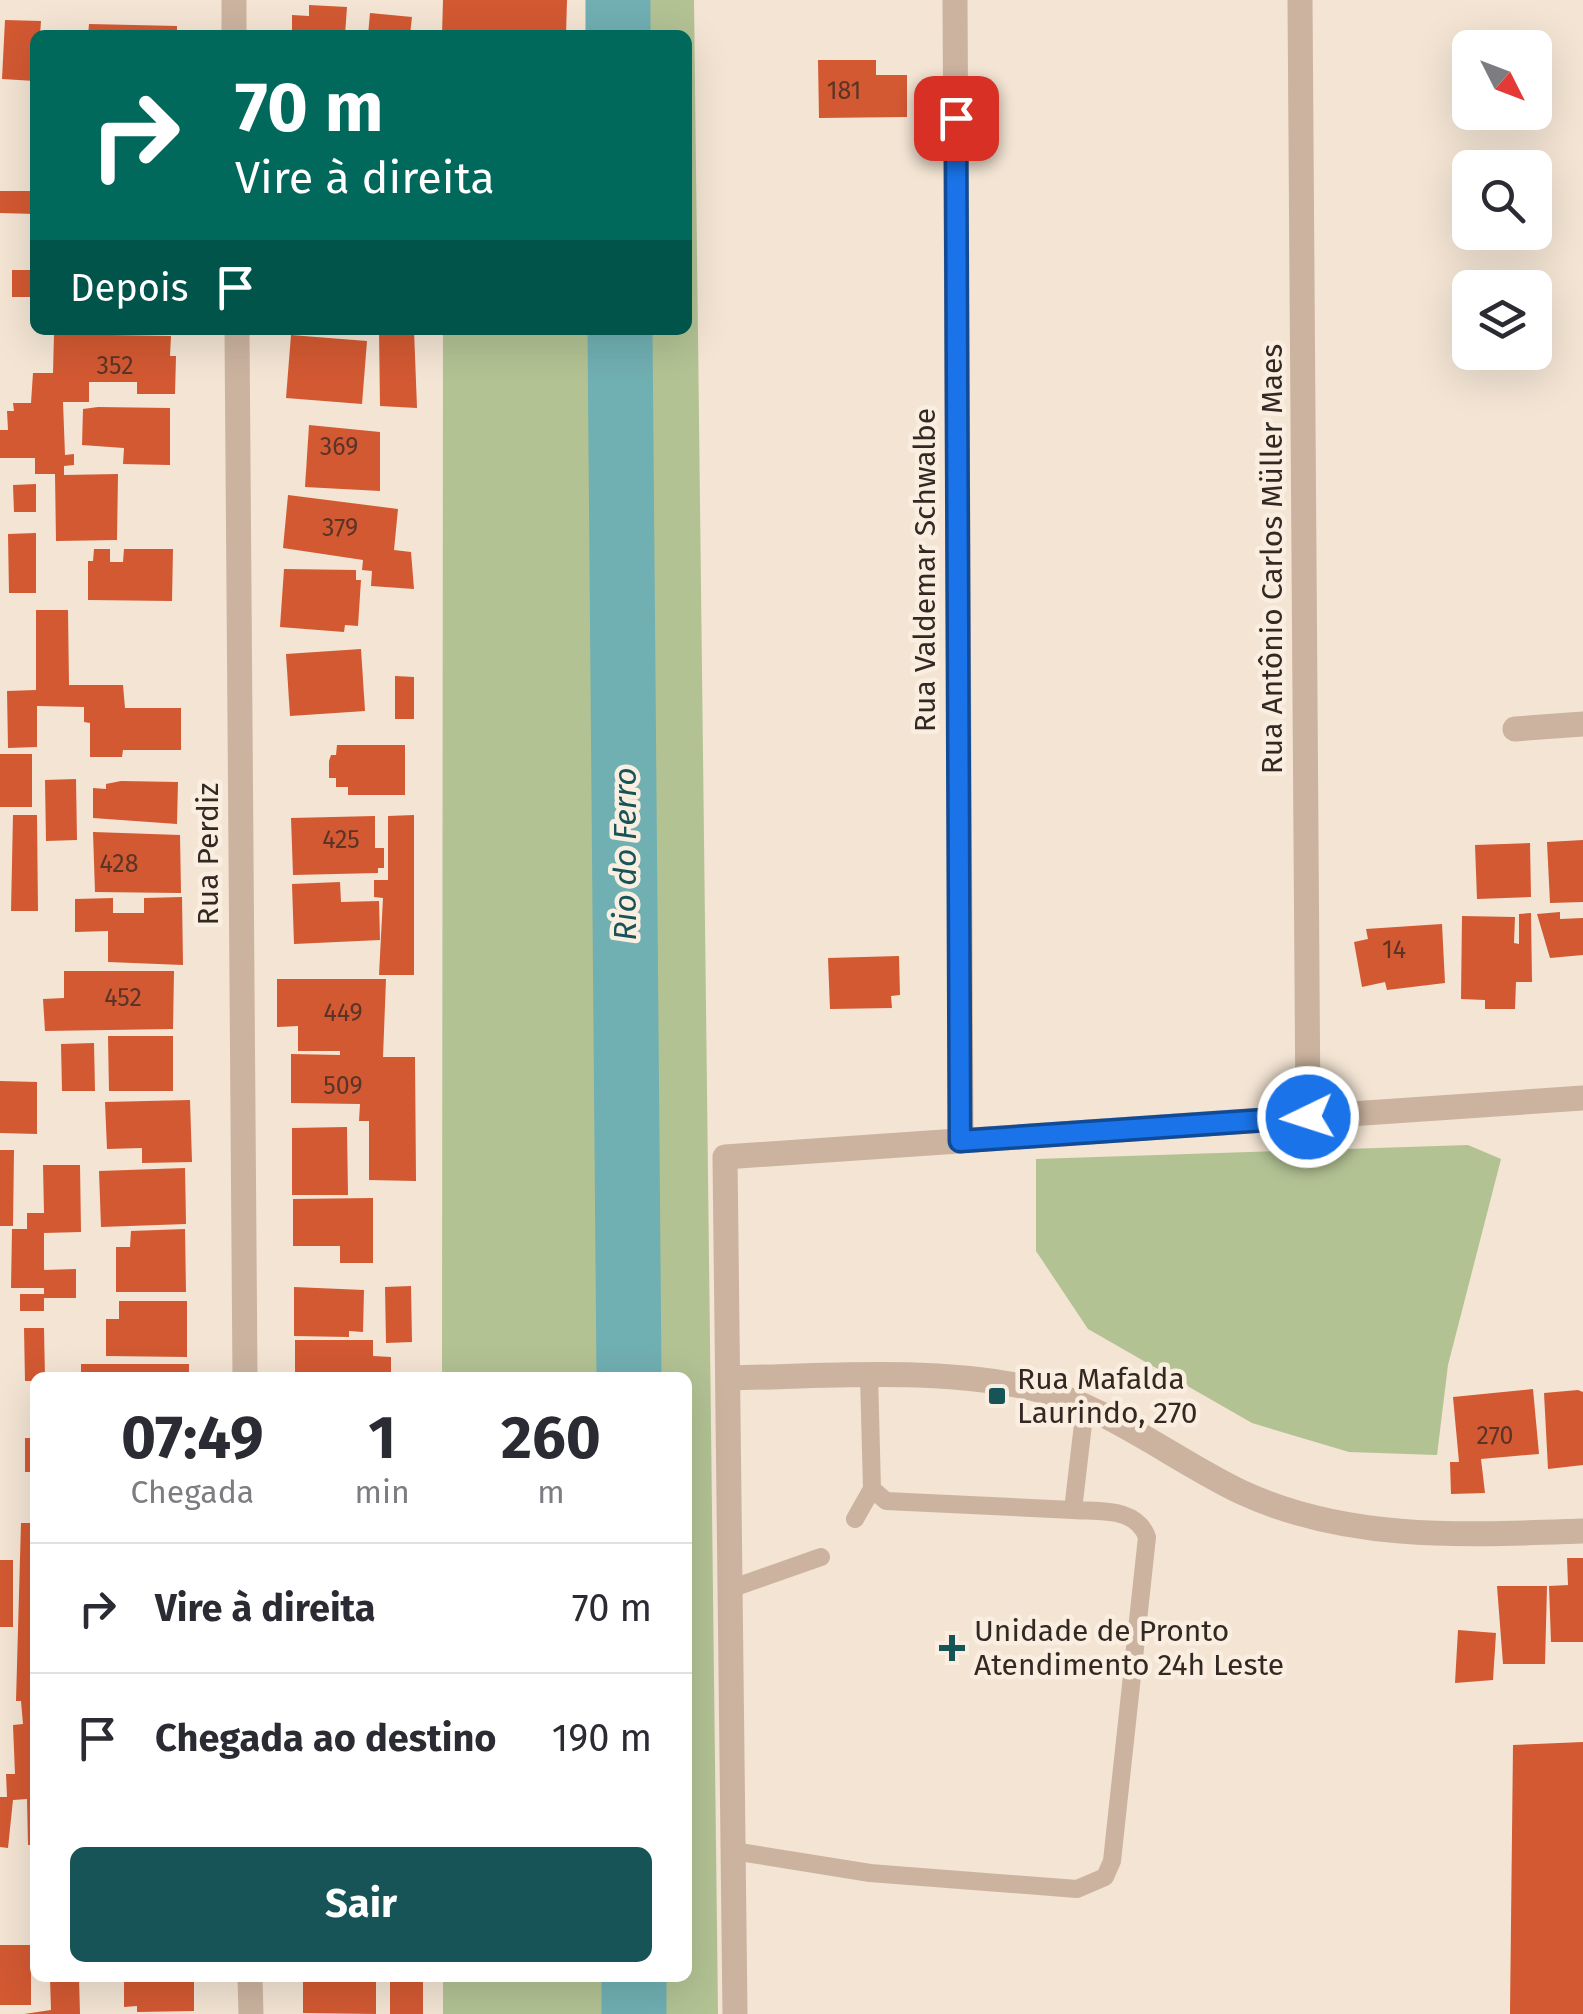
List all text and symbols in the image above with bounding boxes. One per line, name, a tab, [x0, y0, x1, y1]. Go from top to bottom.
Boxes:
north arrow	[1452, 30, 1552, 130]
map controls	[1452, 30, 1552, 370]
text: 70 m	[235, 66, 384, 150]
icon: right	[70, 70, 200, 200]
house number: 181	[827, 76, 861, 106]
pin	[914, 76, 999, 161]
icon: arrive	[929, 91, 984, 146]
button: search	[1452, 150, 1552, 250]
text: Vire à direita	[235, 151, 495, 205]
icon: arrive	[208, 260, 263, 315]
text: Depois	[70, 265, 188, 311]
button: layers	[1452, 270, 1552, 370]
street label: Rua Antônio Carlos Müller Maes	[1254, 344, 1290, 774]
house number: 352	[96, 351, 134, 381]
street label: Rua Valdemar Schwalbe	[907, 408, 943, 732]
house number: 369	[320, 432, 358, 462]
house number: 379	[322, 513, 358, 543]
water label: Rio do Ferro	[606, 767, 644, 941]
street label: Rua Perdiz	[190, 783, 226, 925]
house number: 425	[322, 825, 360, 855]
house number: 428	[100, 849, 138, 879]
house number: 14	[1382, 935, 1406, 965]
house number: 452	[104, 983, 142, 1013]
house number: 449	[323, 998, 363, 1028]
position arrow	[1256, 1065, 1360, 1169]
house number: 509	[323, 1071, 363, 1101]
place label: Rua Mafalda Laurindo, 270	[1017, 1361, 1198, 1431]
marker: Rua Mafalda Laurindo, 270	[986, 1385, 1008, 1407]
text: 07:49	[121, 1402, 264, 1474]
text: 1	[368, 1402, 396, 1474]
text: 260	[501, 1402, 601, 1474]
house number: 270	[1477, 1421, 1513, 1451]
text: Chegada	[130, 1473, 254, 1511]
text: min	[355, 1473, 410, 1511]
text: m	[537, 1473, 565, 1511]
icon: right	[70, 1581, 125, 1636]
text: Vire à direita	[155, 1585, 376, 1631]
text: 70 m	[572, 1585, 652, 1631]
place label: Unidade de Pronto Atendimento 24h Leste	[974, 1613, 1284, 1683]
marker: Unidade de Pronto Atendimento 24h Leste	[939, 1635, 965, 1661]
icon: arrive	[70, 1711, 125, 1766]
text: Chegada ao destino	[155, 1715, 497, 1761]
text: 190 m	[552, 1715, 652, 1761]
button: Sair	[70, 1847, 652, 1962]

